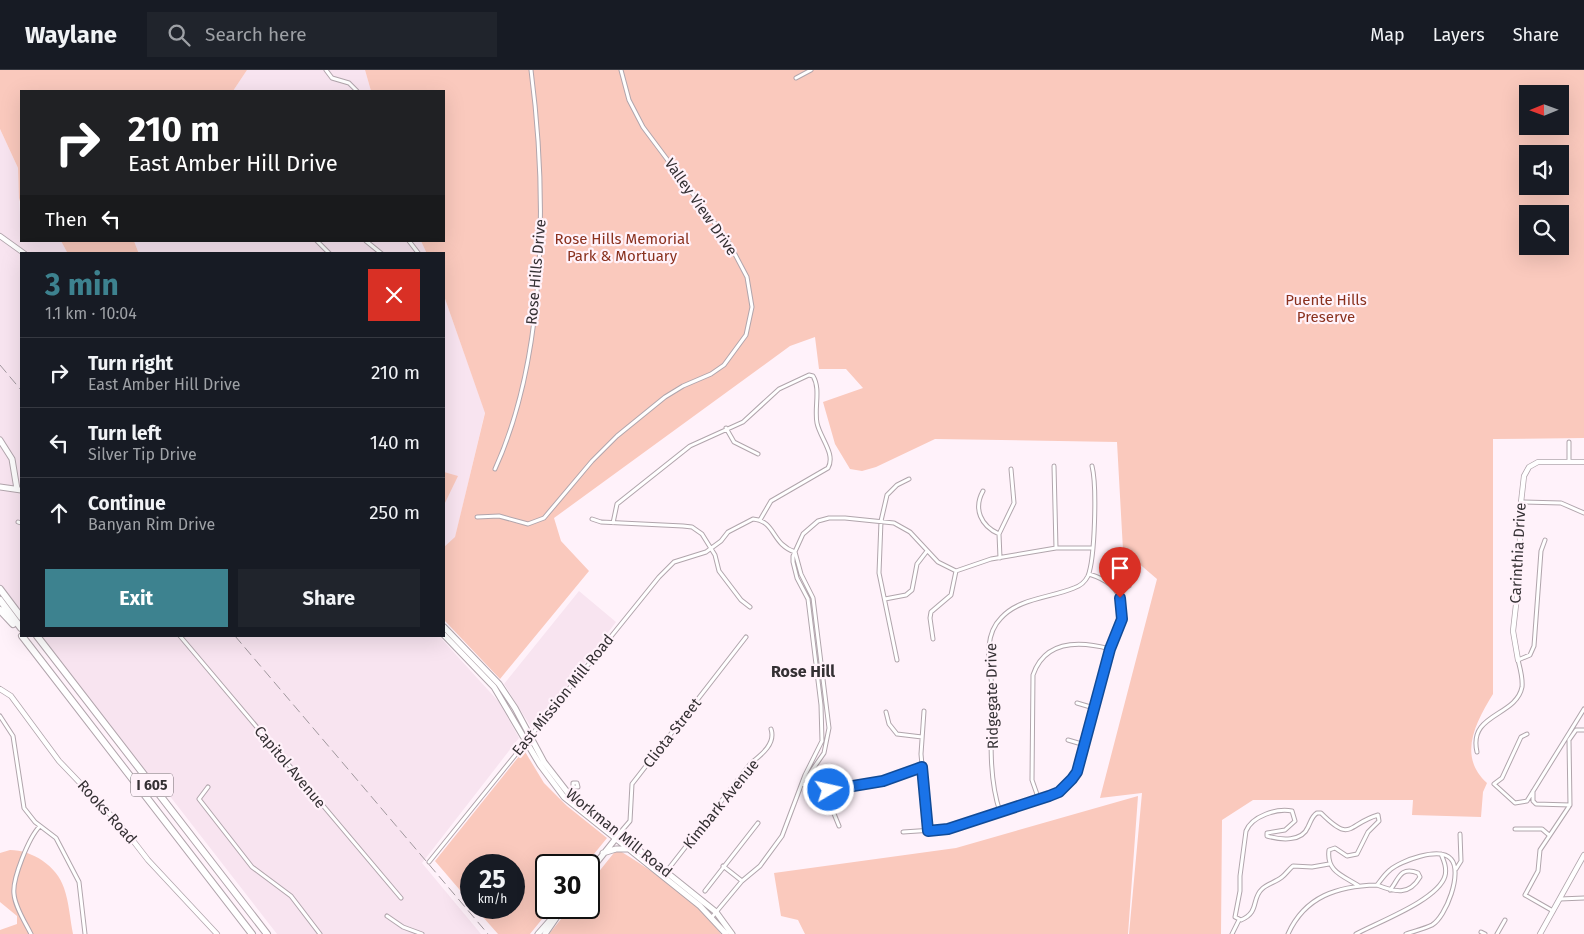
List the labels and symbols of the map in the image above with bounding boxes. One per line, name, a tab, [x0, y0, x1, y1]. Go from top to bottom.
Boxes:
north arrow	[1519, 85, 1569, 135]
street label: Valley View Drive	[661, 155, 741, 259]
street label: Rose Hills Drive	[522, 218, 550, 326]
park label: Rose Hills Memorial Park & Mortuary	[555, 230, 690, 265]
park label: Puente Hills Preserve	[1285, 291, 1367, 326]
street label: Carinthia Drive	[1506, 502, 1530, 604]
pin	[1099, 547, 1141, 598]
street label: East Mission Mill Road	[508, 631, 618, 759]
street label: Ridgegate Drive	[982, 643, 1002, 749]
district label: Rose Hill	[771, 662, 835, 681]
street label: Cliota Street	[639, 694, 705, 772]
street label: Capitol Avenue	[250, 722, 330, 812]
street label: Kimbark Avenue	[679, 756, 763, 852]
position arrow	[802, 763, 854, 815]
road number: I 605	[131, 774, 173, 796]
street label: Rooks Road	[74, 776, 140, 848]
street label: Workman Mill Road	[562, 785, 676, 881]
speed limit sign: 30	[535, 854, 600, 919]

